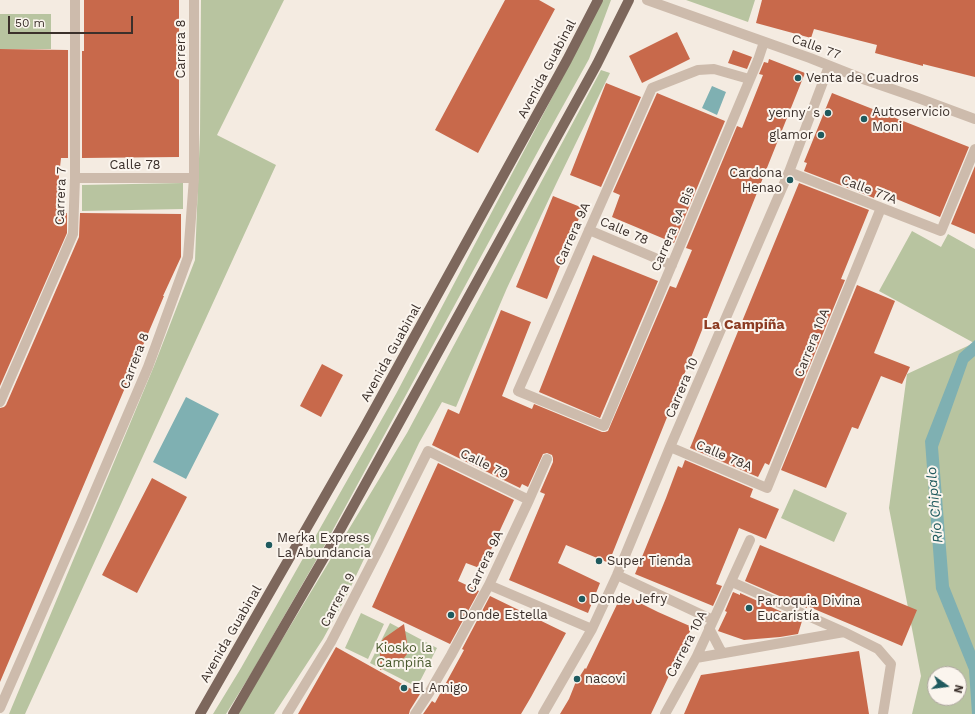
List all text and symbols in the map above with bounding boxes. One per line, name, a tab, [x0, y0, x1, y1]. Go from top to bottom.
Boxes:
scale bar	[10, 8, 135, 34]
text: 50 m	[15, 16, 45, 30]
street label: Avenida Guabinal	[514, 17, 580, 121]
street label: Carrera 8	[173, 19, 189, 79]
street label: Calle 77	[789, 31, 843, 63]
place label: Venta de Cuadros	[806, 70, 919, 86]
marker: Venta de Cuadros	[793, 73, 803, 83]
place label: Autoservicio Moni	[872, 104, 950, 135]
place label: yenny´s	[769, 105, 820, 121]
marker: yenny´s	[823, 108, 833, 118]
marker: Autoservicio Moni	[859, 114, 869, 124]
place label: glamor	[769, 127, 813, 143]
marker: glamor	[816, 130, 826, 140]
street label: Calle 78	[109, 157, 161, 173]
place label: Cardona Henao	[729, 165, 782, 196]
street label: Carrera 7	[52, 167, 70, 225]
street label: Calle 77A	[839, 172, 899, 208]
marker: Cardona Henao	[785, 175, 795, 185]
street label: Carrera 9A Bis	[648, 184, 698, 274]
street label: Carrera 9A	[552, 200, 594, 268]
street label: Calle 78	[597, 214, 651, 248]
street label: Avenida Guabinal	[358, 301, 424, 405]
street label: Carrera 10A	[791, 306, 833, 380]
district label: La Campiña	[704, 317, 784, 333]
street label: Carrera 8	[117, 331, 153, 391]
street label: Carrera 10	[662, 355, 702, 421]
street label: Calle 78A	[693, 437, 755, 475]
street label: Calle 79	[457, 446, 511, 482]
water label: Río Chipalo	[923, 466, 947, 544]
street label: Carrera 9A	[463, 528, 507, 596]
place label: Merka Express La Abundancia	[277, 530, 371, 561]
marker: Merka Express La Abundancia	[264, 540, 274, 550]
place label: Super Tienda	[607, 553, 691, 569]
marker: Super Tienda	[594, 556, 604, 566]
street label: Carrera 9	[317, 570, 359, 630]
street label: Avenida Guabinal	[197, 583, 265, 685]
place label: Donde Jefry	[590, 591, 667, 607]
place label: Parroquia Divina Eucaristía	[757, 593, 860, 624]
marker: Donde Jefry	[577, 594, 587, 604]
marker: Parroquia Divina Eucaristía	[744, 603, 754, 613]
place label: Donde Estella	[459, 607, 548, 623]
street label: Carrera 10A	[664, 608, 710, 680]
marker: Donde Estella	[446, 610, 456, 620]
park label: Kiosko la Campiña	[375, 640, 433, 671]
north arrow	[927, 666, 967, 706]
place label: nacovi	[585, 671, 626, 687]
marker: nacovi	[572, 674, 582, 684]
place label: El Amigo	[412, 680, 468, 696]
marker: El Amigo	[399, 683, 409, 693]
text: N	[951, 683, 965, 694]

